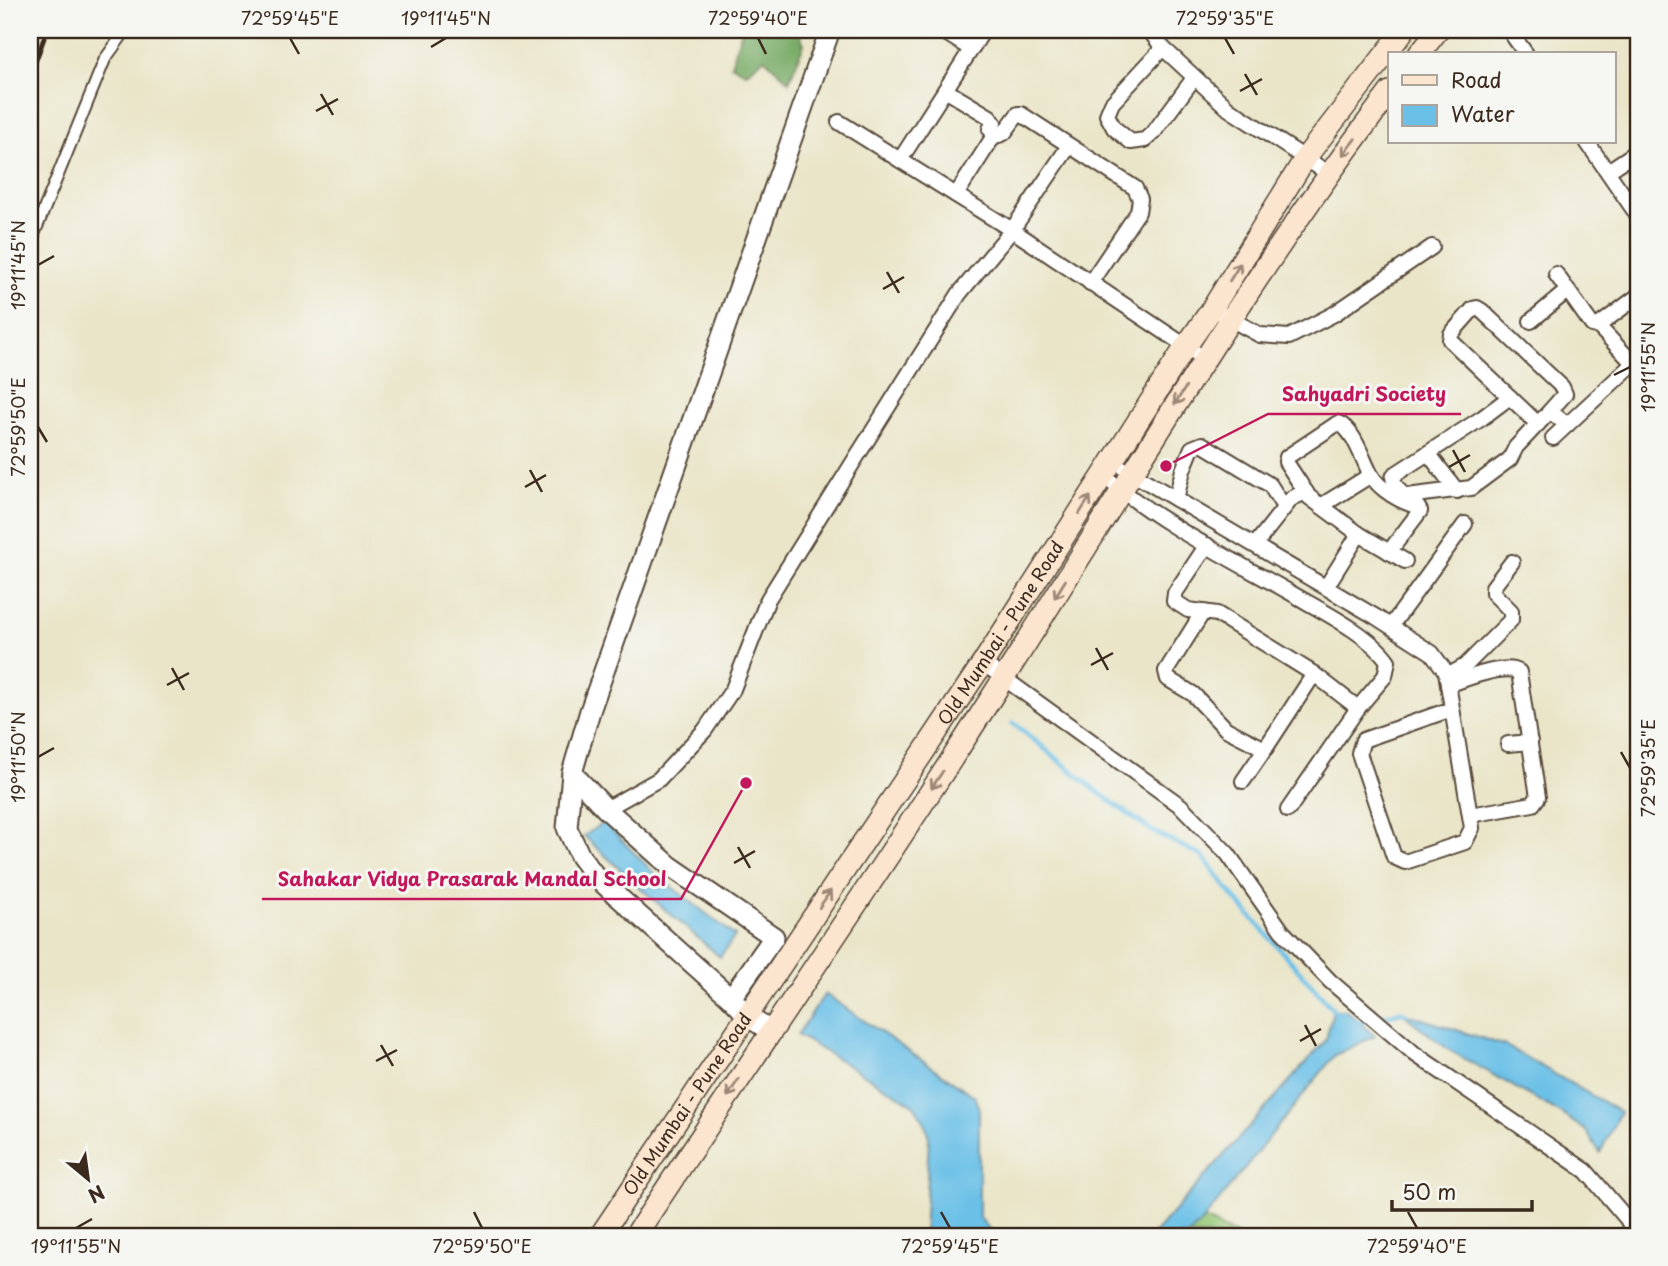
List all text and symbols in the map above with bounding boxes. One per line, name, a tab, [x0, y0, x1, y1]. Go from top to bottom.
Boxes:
text: 72°59'45"E	[241, 4, 339, 31]
text: 19°11'45"N	[401, 4, 491, 31]
text: 72°59'40"E	[708, 4, 808, 31]
text: 72°59'35"E	[1176, 4, 1274, 31]
legend	[1388, 52, 1616, 144]
text: Road	[1451, 63, 1502, 95]
text: Water	[1451, 97, 1515, 129]
one-way arrow	[1341, 137, 1356, 155]
text: 19°11'45"N	[4, 220, 31, 310]
one-way arrow	[1228, 263, 1242, 283]
text: 19°11'55"N	[1634, 322, 1661, 412]
callout: Sahyadri Society	[1268, 374, 1461, 414]
text: 72°59'50"E	[4, 377, 31, 477]
text: Sahyadri Society	[1282, 379, 1446, 407]
one-way arrow	[1173, 386, 1188, 405]
one-way arrow	[1078, 495, 1092, 515]
street label: Old Mumbai - Pune Road	[930, 535, 1070, 730]
one-way arrow	[1053, 579, 1067, 599]
text: 19°11'50"N	[4, 711, 31, 803]
text: 72°59'35"E	[1634, 719, 1661, 817]
one-way arrow	[929, 770, 944, 789]
callout: Sahakar Vidya Prasarak Mandal School	[262, 859, 681, 899]
text: Sahakar Vidya Prasarak Mandal School	[278, 864, 667, 892]
one-way arrow	[818, 890, 832, 909]
street label: Old Mumbai - Pune Road	[616, 1007, 758, 1201]
one-way arrow	[725, 1078, 739, 1098]
north arrow	[52, 1144, 122, 1214]
scale bar	[1392, 1168, 1532, 1212]
text: 50 m	[1402, 1175, 1456, 1207]
text: N	[83, 1179, 110, 1211]
text: 19°11'55"N	[31, 1232, 121, 1259]
text: 72°59'50"E	[432, 1232, 532, 1259]
text: 72°59'45"E	[901, 1232, 999, 1259]
text: 72°59'40"E	[1367, 1232, 1467, 1259]

